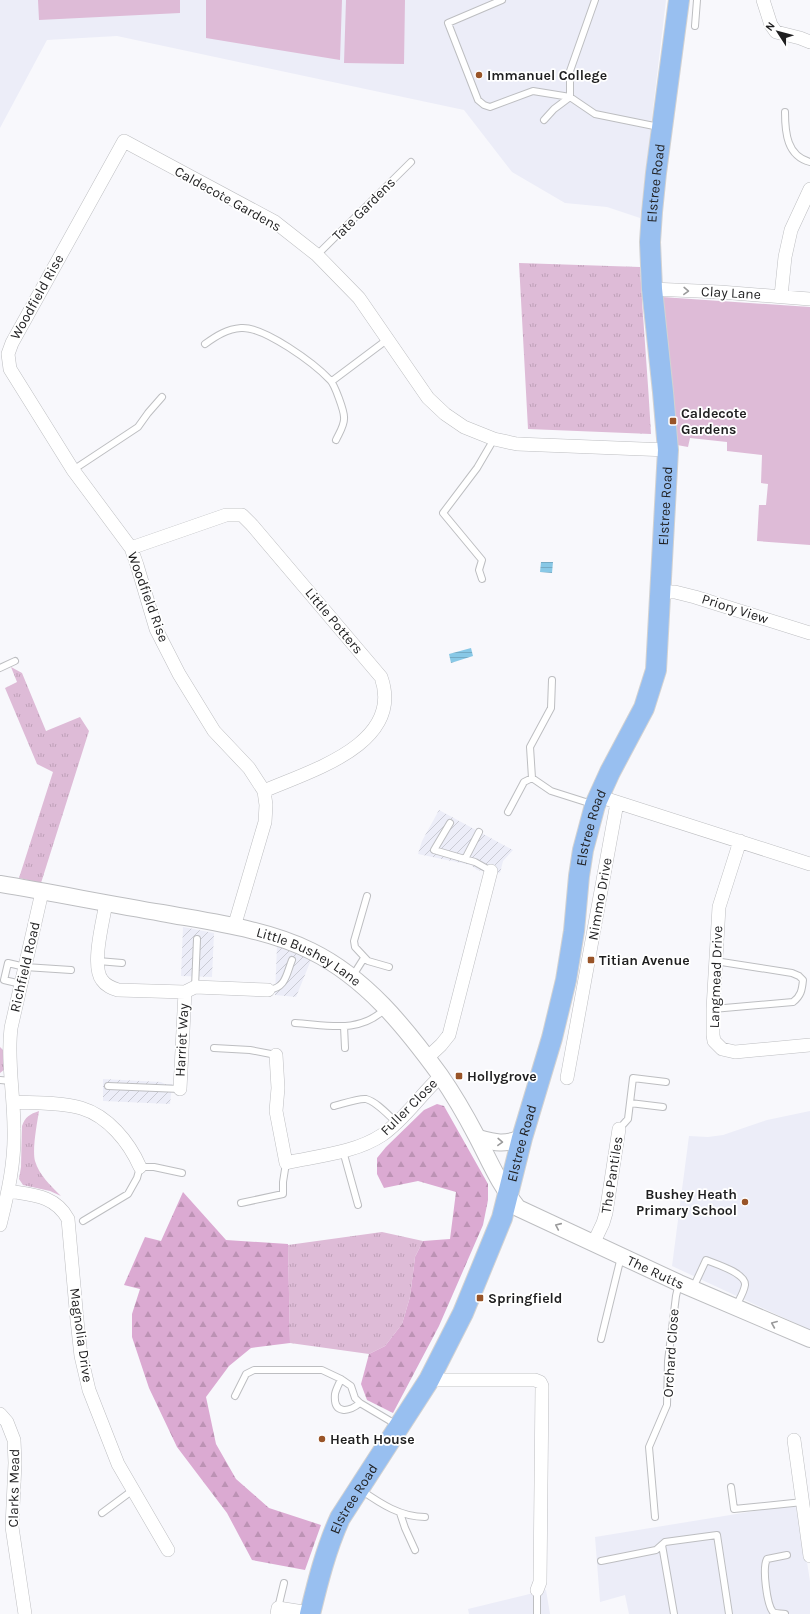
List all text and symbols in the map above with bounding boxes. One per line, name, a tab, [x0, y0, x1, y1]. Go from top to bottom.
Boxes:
north arrow	[758, 12, 798, 52]
text: N	[763, 19, 778, 33]
place label: Immanuel College	[487, 67, 607, 84]
marker: Immanuel College	[474, 70, 484, 80]
street label: Elstree Road	[643, 142, 668, 223]
street label: Caldecote Gardens	[172, 163, 284, 235]
street label: Tate Gardens	[329, 174, 399, 244]
street label: Woodfield Rise	[7, 251, 67, 343]
street label: Clay Lane	[701, 283, 761, 303]
one-way arrow	[683, 286, 689, 295]
place label: Caldecote Gardens	[681, 405, 747, 438]
marker: Caldecote Gardens	[668, 416, 678, 426]
street label: Elstree Road	[654, 466, 676, 546]
street label: Woodfield Rise	[124, 550, 172, 644]
street label: Little Potters	[301, 584, 367, 658]
street label: Priory View	[700, 590, 770, 628]
street label: Elstree Road	[572, 786, 610, 867]
street label: Nimmo Drive	[584, 856, 616, 942]
street label: Richfield Road	[6, 920, 44, 1014]
street label: Little Bushey Lane	[255, 923, 365, 989]
street label: Langmead Drive	[706, 925, 726, 1029]
place label: Titian Avenue	[599, 952, 690, 969]
marker: Titian Avenue	[586, 955, 596, 965]
street label: Harriet Way	[172, 1002, 192, 1077]
place label: Hollygrove	[467, 1068, 537, 1085]
marker: Hollygrove	[454, 1071, 464, 1081]
street label: Fuller Close	[377, 1075, 441, 1139]
street label: Elstree Road	[503, 1102, 540, 1184]
street label: The Pantiles	[598, 1135, 626, 1215]
one-way arrow	[497, 1138, 503, 1147]
place label: Bushey Heath Primary School	[636, 1186, 737, 1219]
marker: Bushey Heath Primary School	[740, 1197, 750, 1207]
one-way arrow	[555, 1223, 563, 1231]
street label: The Rutts	[625, 1252, 687, 1293]
street label: Magnolia Drive	[66, 1287, 96, 1383]
place label: Springfield	[488, 1290, 562, 1307]
marker: Springfield	[475, 1293, 485, 1303]
street label: Orchard Close	[659, 1308, 683, 1398]
one-way arrow	[771, 1321, 779, 1329]
place label: Heath House	[330, 1431, 415, 1448]
marker: Heath House	[317, 1434, 327, 1444]
street label: Clarks Mead	[5, 1448, 23, 1528]
street label: Elstree Road	[326, 1460, 381, 1536]

